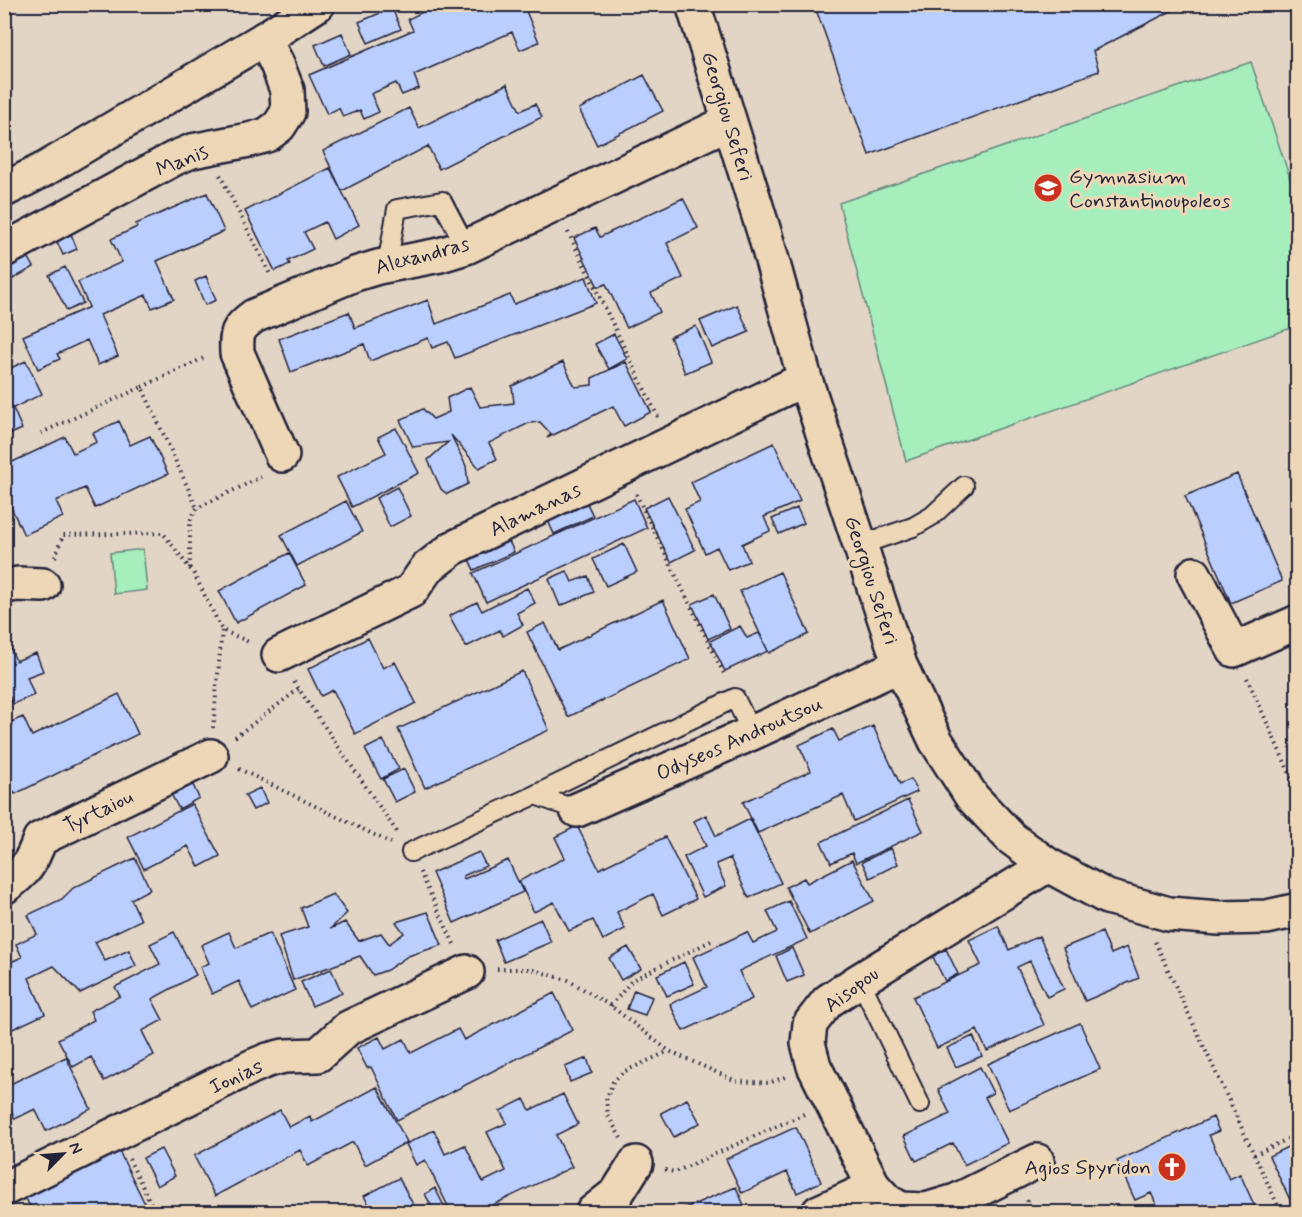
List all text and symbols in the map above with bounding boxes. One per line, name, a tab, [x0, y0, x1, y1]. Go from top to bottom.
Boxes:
street label: Georgiou Seferi	[693, 48, 760, 185]
street label: Manis	[152, 138, 213, 184]
place label: Gymnasium Constantinoupoleos	[1069, 163, 1230, 215]
school or university icon: Gymnasium Constantinoupoleos	[1032, 172, 1064, 204]
street label: Alexandras	[372, 230, 473, 282]
street label: Alamanas	[485, 476, 586, 544]
street label: Georgiou Seferi	[836, 512, 905, 649]
street label: Odyseos Androutsou	[652, 690, 827, 788]
street label: Tyrtaiou	[59, 783, 138, 841]
street label: Aisopou	[819, 960, 885, 1019]
street label: Ionias	[205, 1052, 268, 1101]
north arrow	[33, 1124, 93, 1184]
text: N	[63, 1139, 87, 1158]
church icon: Agios Spyridon	[1156, 1151, 1188, 1183]
place label: Agios Spyridon	[1025, 1154, 1151, 1182]

